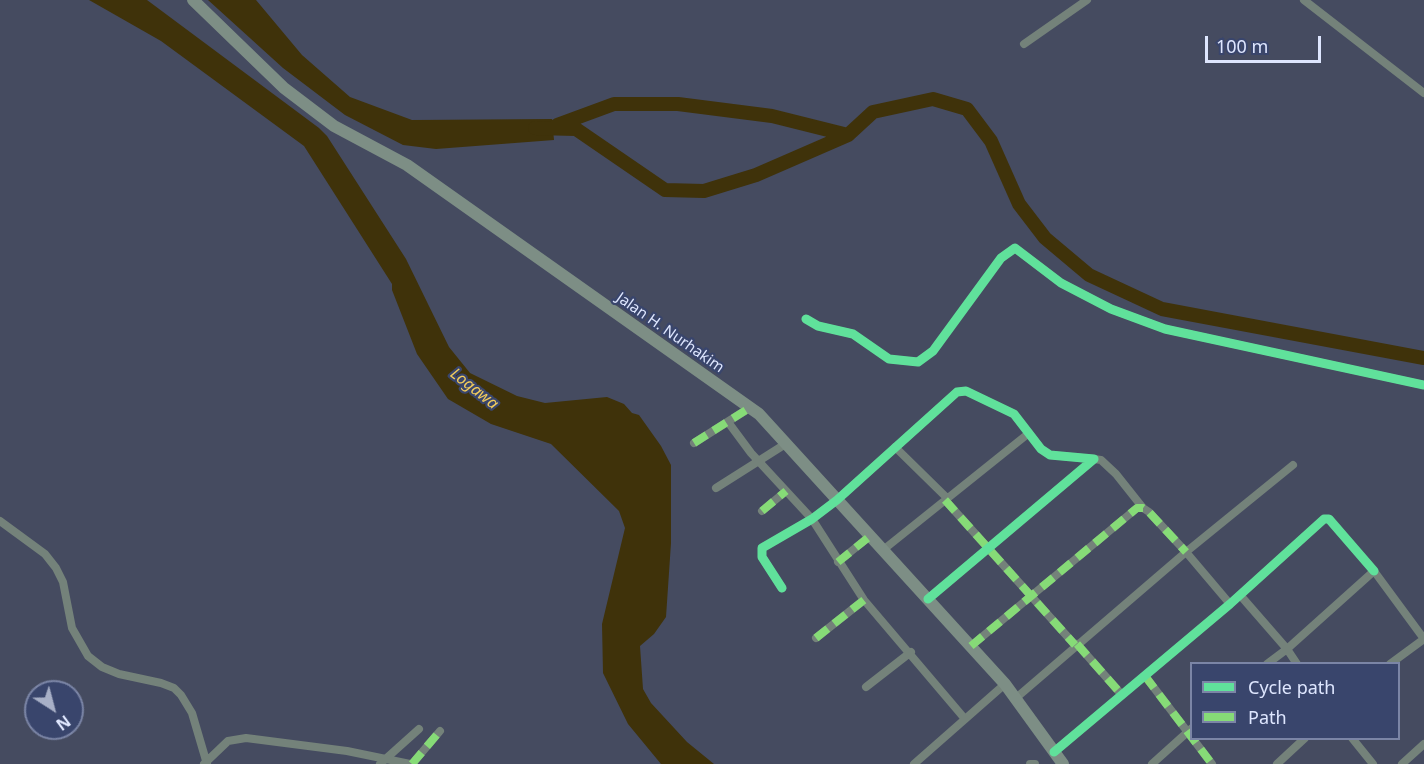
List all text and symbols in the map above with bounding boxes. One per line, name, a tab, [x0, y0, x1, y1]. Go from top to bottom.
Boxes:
scale bar	[1208, 24, 1324, 62]
text: 100 m	[1216, 34, 1268, 58]
street label: Jalan H. Nurhakim	[613, 289, 727, 377]
water label: Logawa	[446, 364, 502, 414]
legend	[1190, 662, 1400, 740]
text: Cycle path	[1248, 675, 1335, 699]
north arrow	[24, 680, 84, 740]
text: Path	[1248, 705, 1287, 729]
text: N	[52, 710, 75, 736]

